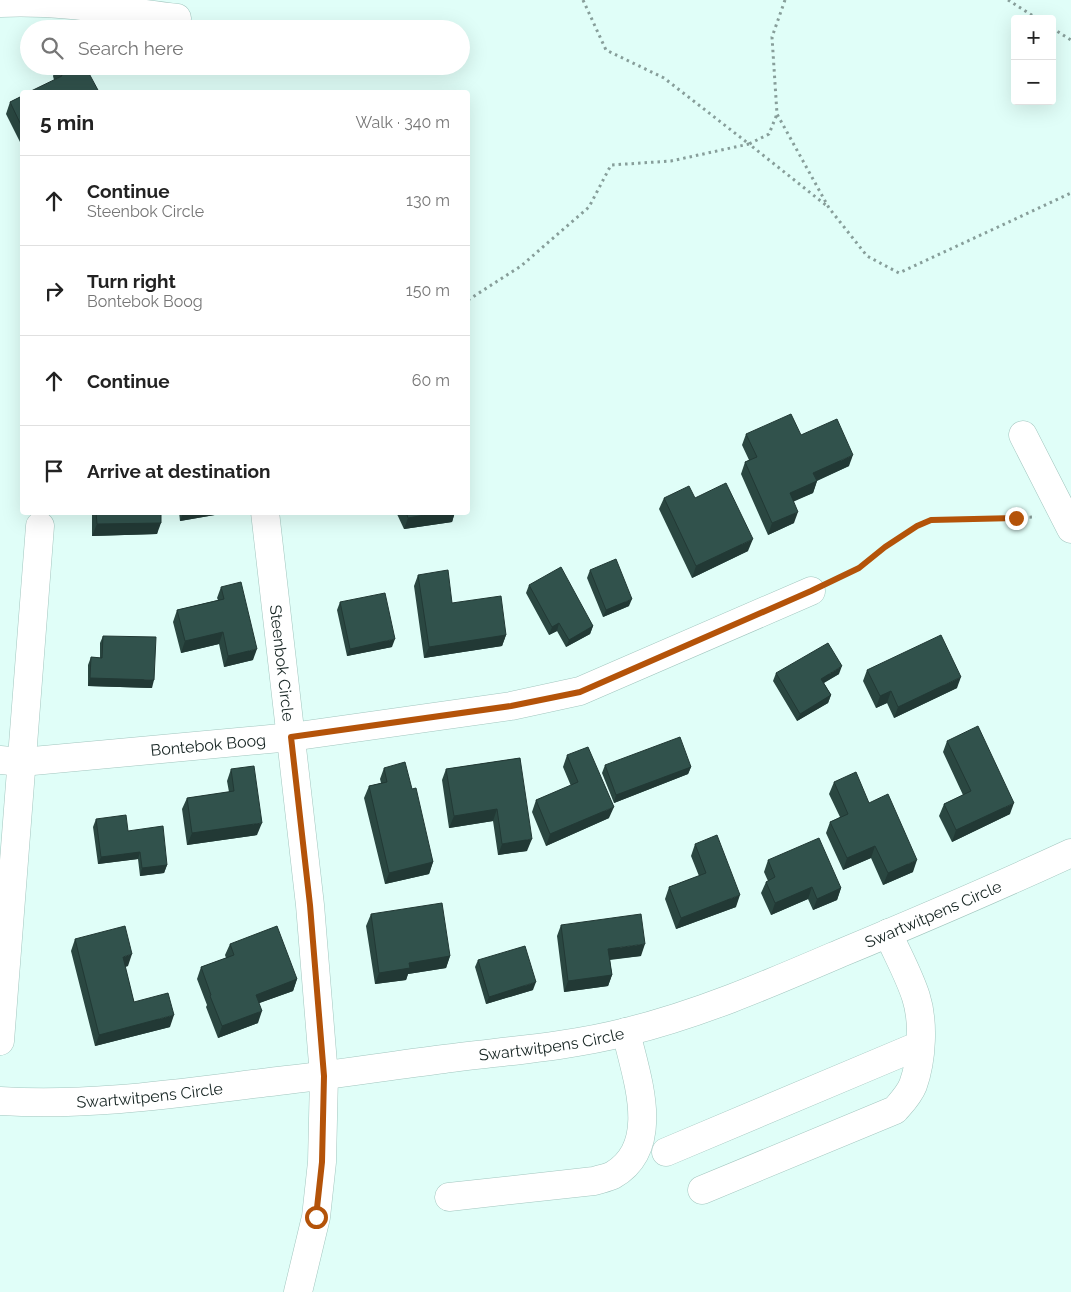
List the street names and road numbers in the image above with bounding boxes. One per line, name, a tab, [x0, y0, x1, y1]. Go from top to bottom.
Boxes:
street label: Steenbok Circle	[266, 604, 298, 722]
street label: Bontebok Boog	[150, 730, 267, 760]
street label: Swartwitpens Circle	[862, 876, 1004, 952]
street label: Swartwitpens Circle	[478, 1023, 626, 1064]
street label: Swartwitpens Circle	[76, 1078, 224, 1111]

